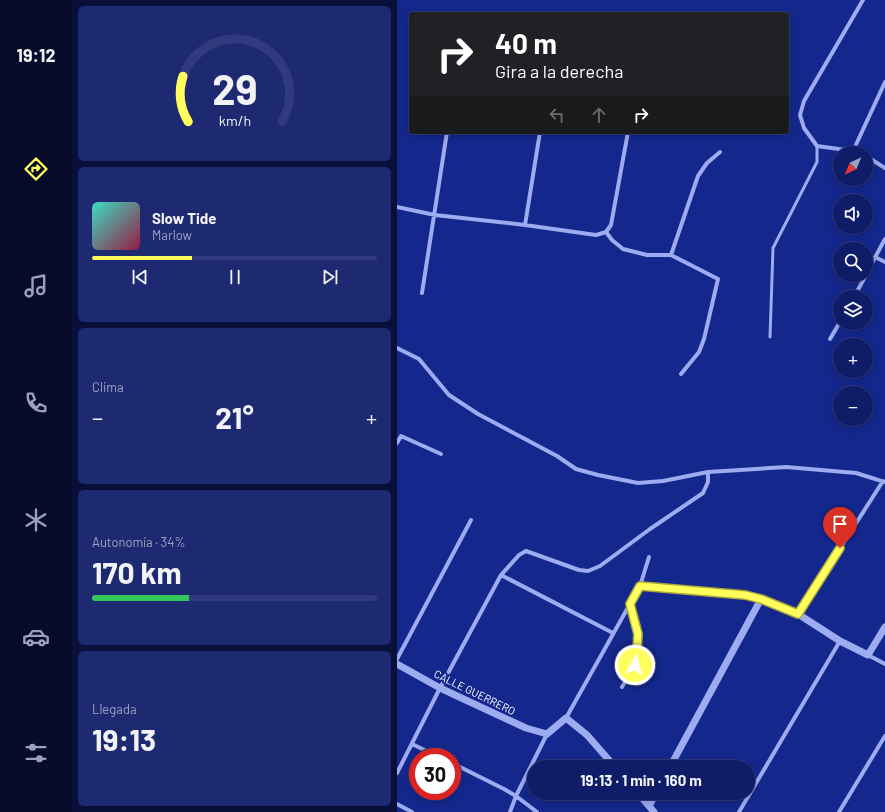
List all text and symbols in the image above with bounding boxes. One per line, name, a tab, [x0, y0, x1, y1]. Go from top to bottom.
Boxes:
text: 40 m	[495, 26, 557, 60]
icon: right	[429, 28, 481, 80]
text: 19:12	[17, 44, 55, 66]
text: Gira a la derecha	[495, 60, 623, 82]
text: 29	[212, 62, 257, 112]
icon: left	[546, 104, 568, 126]
icon: ahead	[588, 104, 610, 126]
icon: right	[630, 104, 652, 126]
text: km/h	[218, 111, 251, 128]
north arrow	[833, 146, 873, 186]
map controls	[833, 146, 873, 426]
icon: directions	[22, 155, 50, 183]
button: sound	[833, 194, 873, 234]
text: Slow Tide	[152, 209, 216, 227]
text: Marlow	[152, 227, 192, 243]
button: search	[833, 242, 873, 282]
icon: previous	[129, 266, 151, 288]
icon: pause	[224, 266, 246, 288]
icon: next	[319, 266, 341, 288]
icon: music	[22, 272, 50, 300]
button: layers	[833, 290, 873, 330]
button: +	[833, 338, 873, 378]
text: Clima	[92, 379, 124, 395]
button: −	[833, 386, 873, 426]
icon: phone	[22, 389, 50, 417]
text: 21°	[215, 399, 254, 435]
text: −	[92, 404, 103, 430]
text: +	[366, 404, 377, 430]
icon: climate	[22, 506, 50, 534]
pin	[823, 507, 857, 548]
icon: arrive	[829, 513, 851, 535]
text: Autonomía · 34%	[92, 534, 185, 550]
text: 170 km	[92, 554, 182, 590]
icon: car	[22, 623, 50, 651]
position arrow	[614, 644, 656, 686]
street label: CALLE GUERRERO	[432, 667, 518, 717]
text: Llegada	[92, 701, 137, 717]
text: 19:13	[92, 721, 156, 757]
icon: filters	[22, 739, 50, 767]
speed limit sign: 30	[409, 748, 461, 800]
text: 19:13 · 1 min · 160 m	[580, 771, 702, 789]

